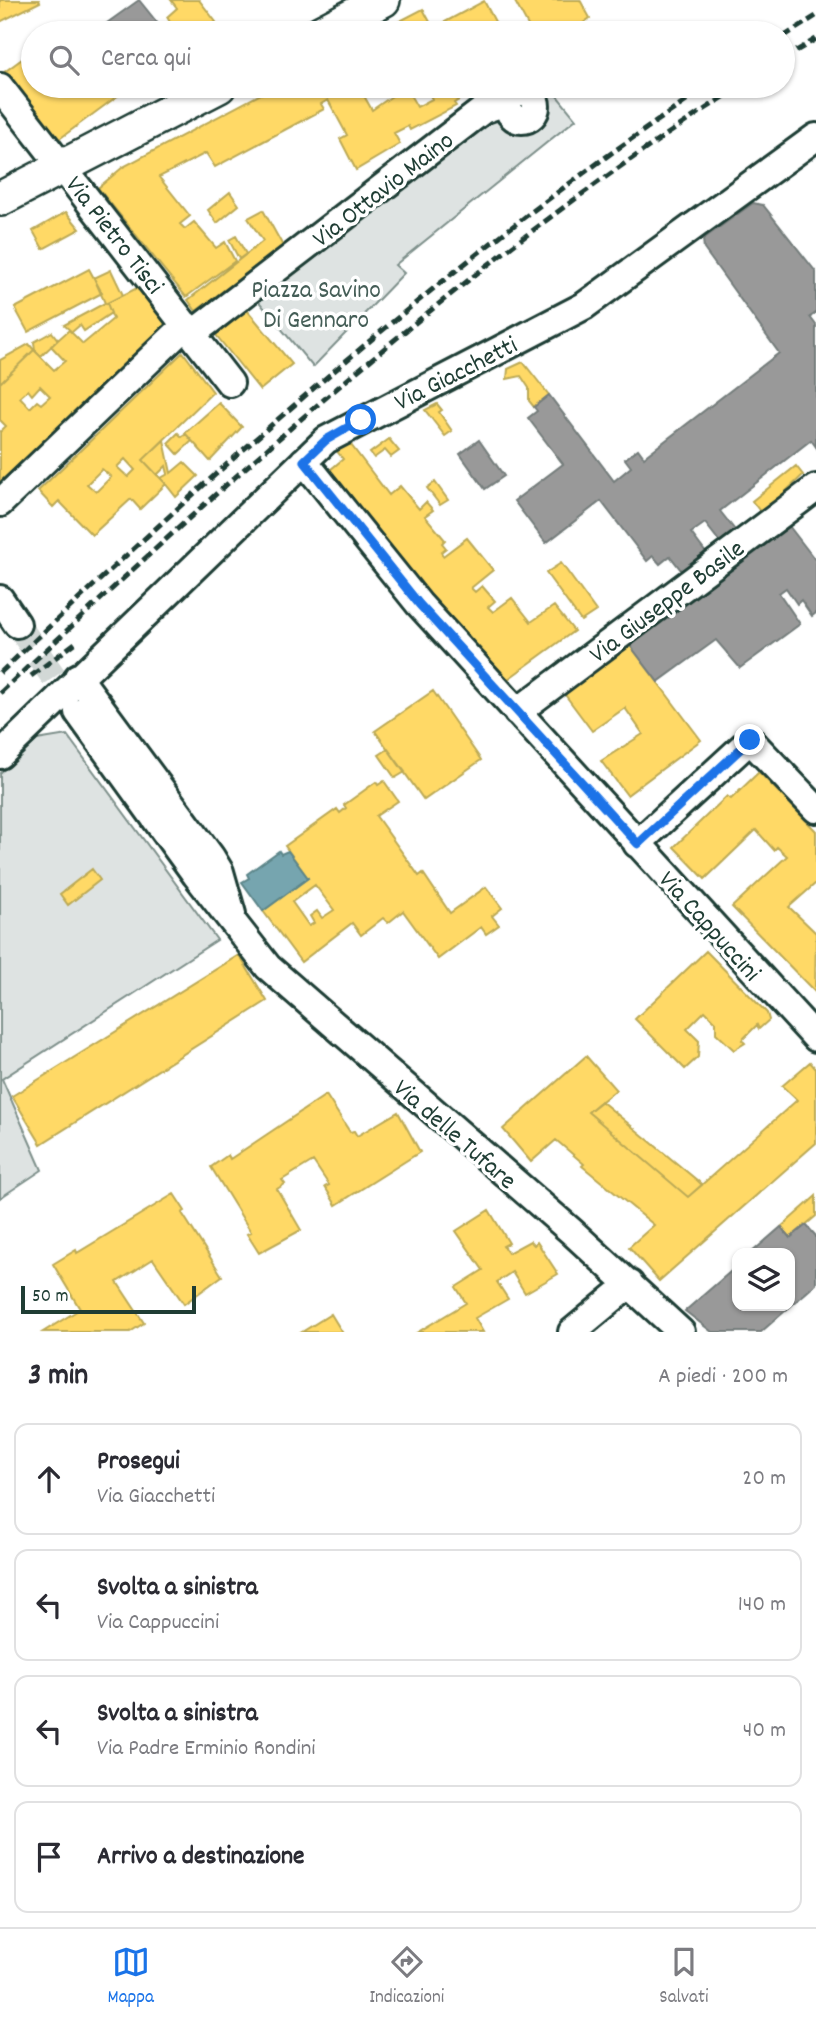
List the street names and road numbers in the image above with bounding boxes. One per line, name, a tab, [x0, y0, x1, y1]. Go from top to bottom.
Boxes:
street label: Via Ottavio Maino	[306, 124, 463, 258]
street label: Via Pietro Tisci	[55, 169, 172, 303]
street label: Via Giacchetti	[389, 328, 525, 422]
street label: Via Giuseppe Basile	[583, 532, 754, 674]
street label: Via Cappuccini	[648, 864, 768, 991]
street label: Via delle Tufare	[384, 1072, 524, 1200]

